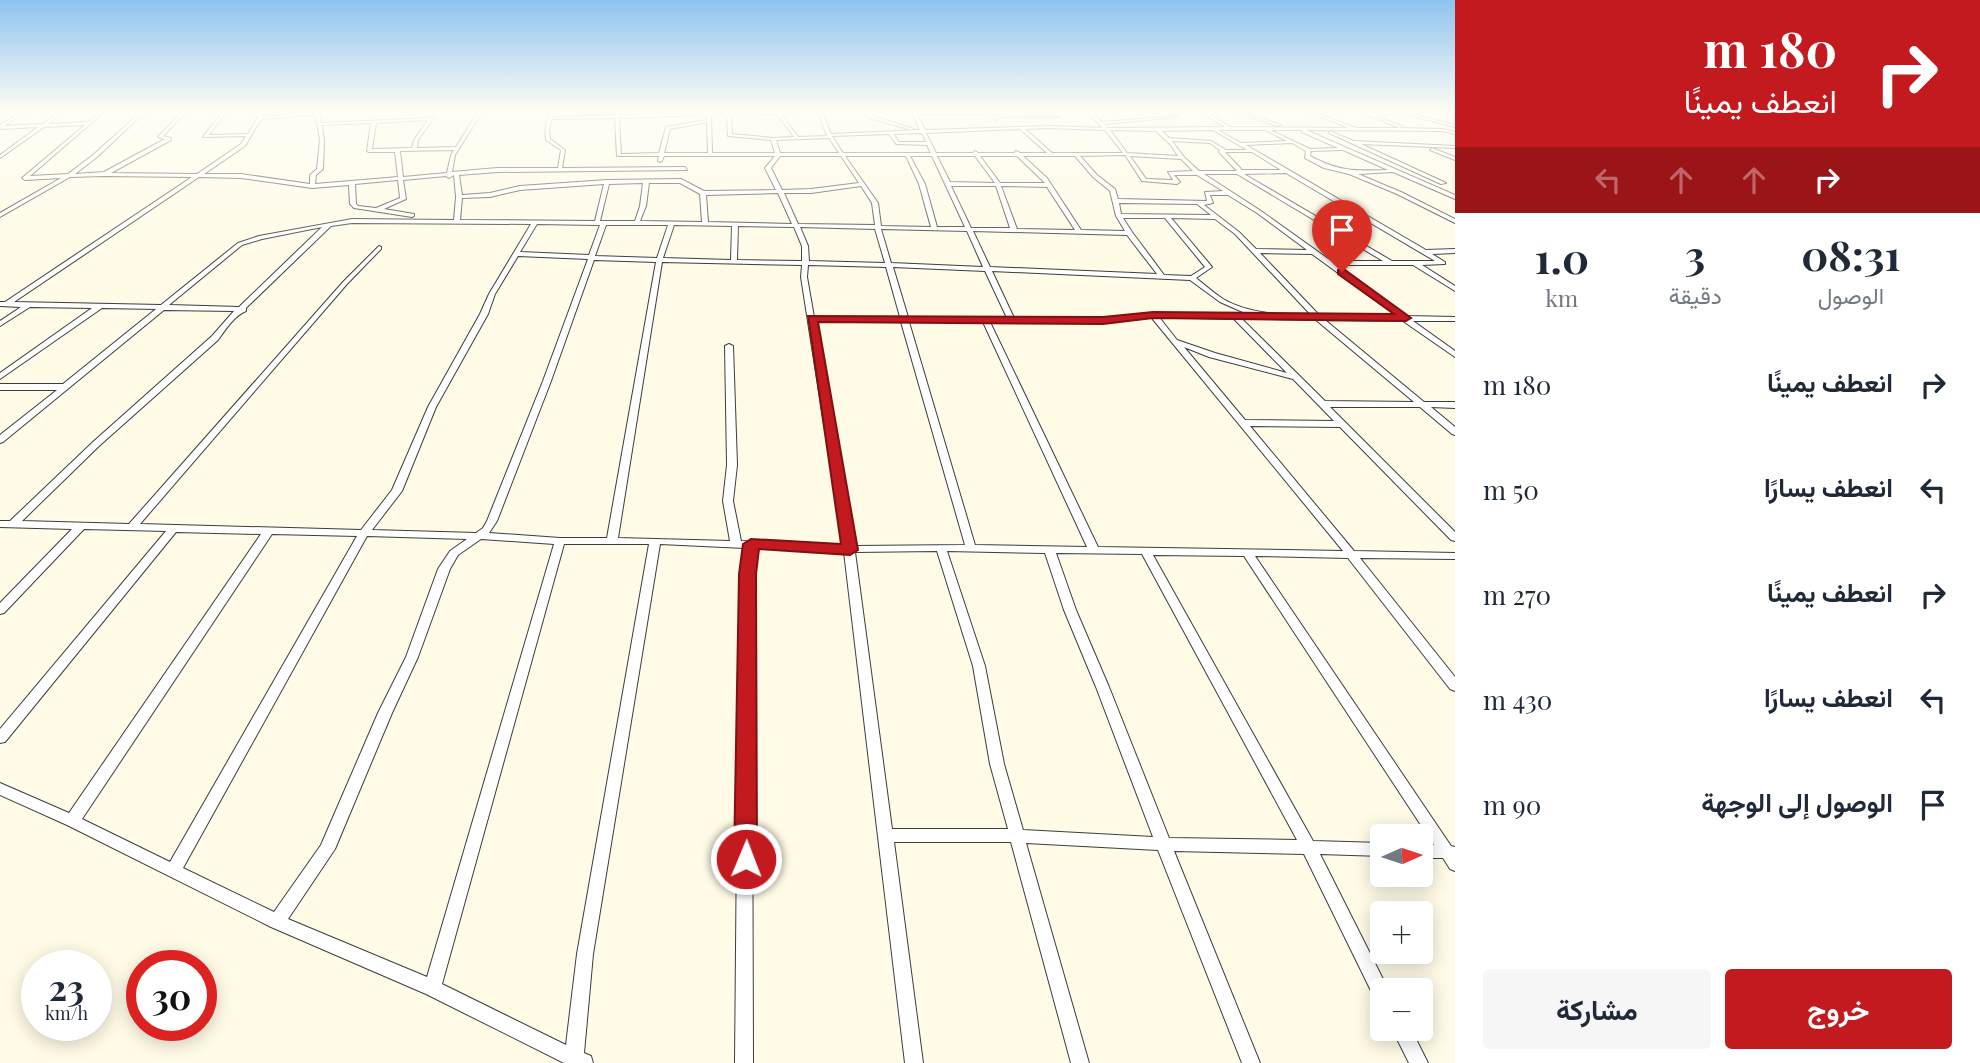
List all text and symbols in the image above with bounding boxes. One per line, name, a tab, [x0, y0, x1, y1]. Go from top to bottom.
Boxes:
text: 180 m	[1703, 15, 1837, 80]
icon: right	[1861, 28, 1952, 119]
text: انعطف يمينًا	[1684, 78, 1837, 121]
icon: left	[1589, 161, 1627, 199]
icon: ahead	[1662, 161, 1700, 199]
icon: ahead	[1735, 161, 1773, 199]
icon: right	[1808, 161, 1846, 199]
pin	[1312, 200, 1372, 272]
icon: arrive	[1323, 211, 1361, 249]
text: 3	[1685, 226, 1705, 282]
text: 08:31	[1801, 226, 1901, 282]
text: 1.0	[1534, 229, 1589, 285]
text: دقيقة	[1668, 279, 1722, 310]
text: الوصول	[1818, 279, 1884, 310]
text: km	[1545, 282, 1578, 313]
text: انعطف يمينًا	[1767, 364, 1893, 399]
icon: right	[1914, 366, 1952, 404]
text: 180 m	[1483, 367, 1551, 402]
text: انعطف يسارًا	[1764, 469, 1893, 504]
icon: left	[1914, 471, 1952, 509]
text: 50 m	[1483, 472, 1539, 507]
text: انعطف يمينًا	[1767, 574, 1893, 609]
icon: right	[1914, 576, 1952, 614]
text: 270 m	[1483, 577, 1551, 612]
text: انعطف يسارًا	[1764, 679, 1893, 714]
icon: left	[1914, 681, 1952, 719]
text: 430 m	[1483, 682, 1552, 717]
text: الوصول إلى الوجهة	[1701, 784, 1893, 819]
icon: arrive	[1914, 786, 1952, 824]
text: 90 m	[1483, 787, 1541, 822]
position arrow	[709, 822, 783, 896]
north arrow	[1370, 824, 1433, 887]
map controls	[1370, 824, 1433, 1041]
button: +	[1370, 901, 1433, 964]
speed limit sign: 30	[126, 950, 217, 1041]
text: 23	[49, 963, 84, 1010]
button: مشاركة	[1483, 969, 1711, 1049]
button: خروج	[1725, 969, 1952, 1049]
button: −	[1370, 978, 1433, 1041]
text: km/h	[45, 1001, 88, 1025]

